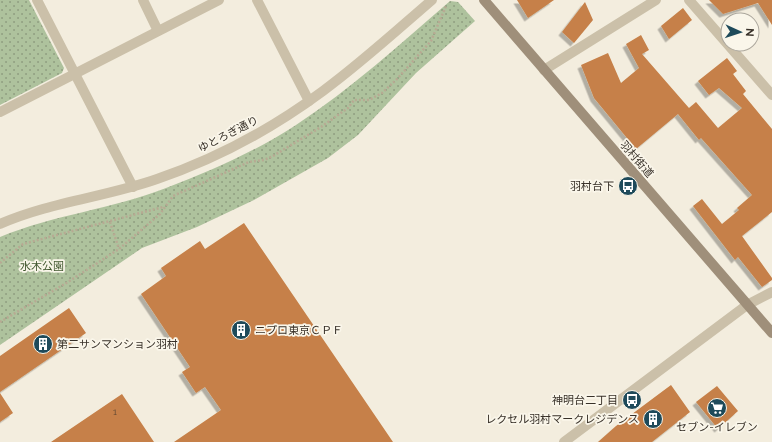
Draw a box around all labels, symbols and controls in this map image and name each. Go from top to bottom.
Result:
north arrow [720,12,760,52]
text: N [743,28,756,37]
street label: ゆとろぎ通り [196,114,261,155]
street label: 羽村街道 [617,138,656,180]
bus stop icon: 羽村台下 [617,175,639,197]
place label: 羽村台下 [570,180,614,193]
park label: 水木公園 [20,260,64,273]
building icon: ニプロ東京ＣＰＦ [230,319,252,341]
place label: ニプロ東京ＣＰＦ [255,324,343,337]
building icon: 第二サンマンション羽村 [32,333,54,355]
place label: 第二サンマンション羽村 [57,338,178,351]
bus stop icon: 神明台二丁目 [621,389,643,411]
place label: 神明台二丁目 [552,394,618,407]
supermarket icon: セブン-イレブン [706,397,728,419]
house number: 1 [113,407,117,417]
building icon: レクセル羽村マークレジデンス [642,408,664,430]
place label: レクセル羽村マークレジデンス [485,413,639,426]
place label: セブン-イレブン [676,421,758,434]

